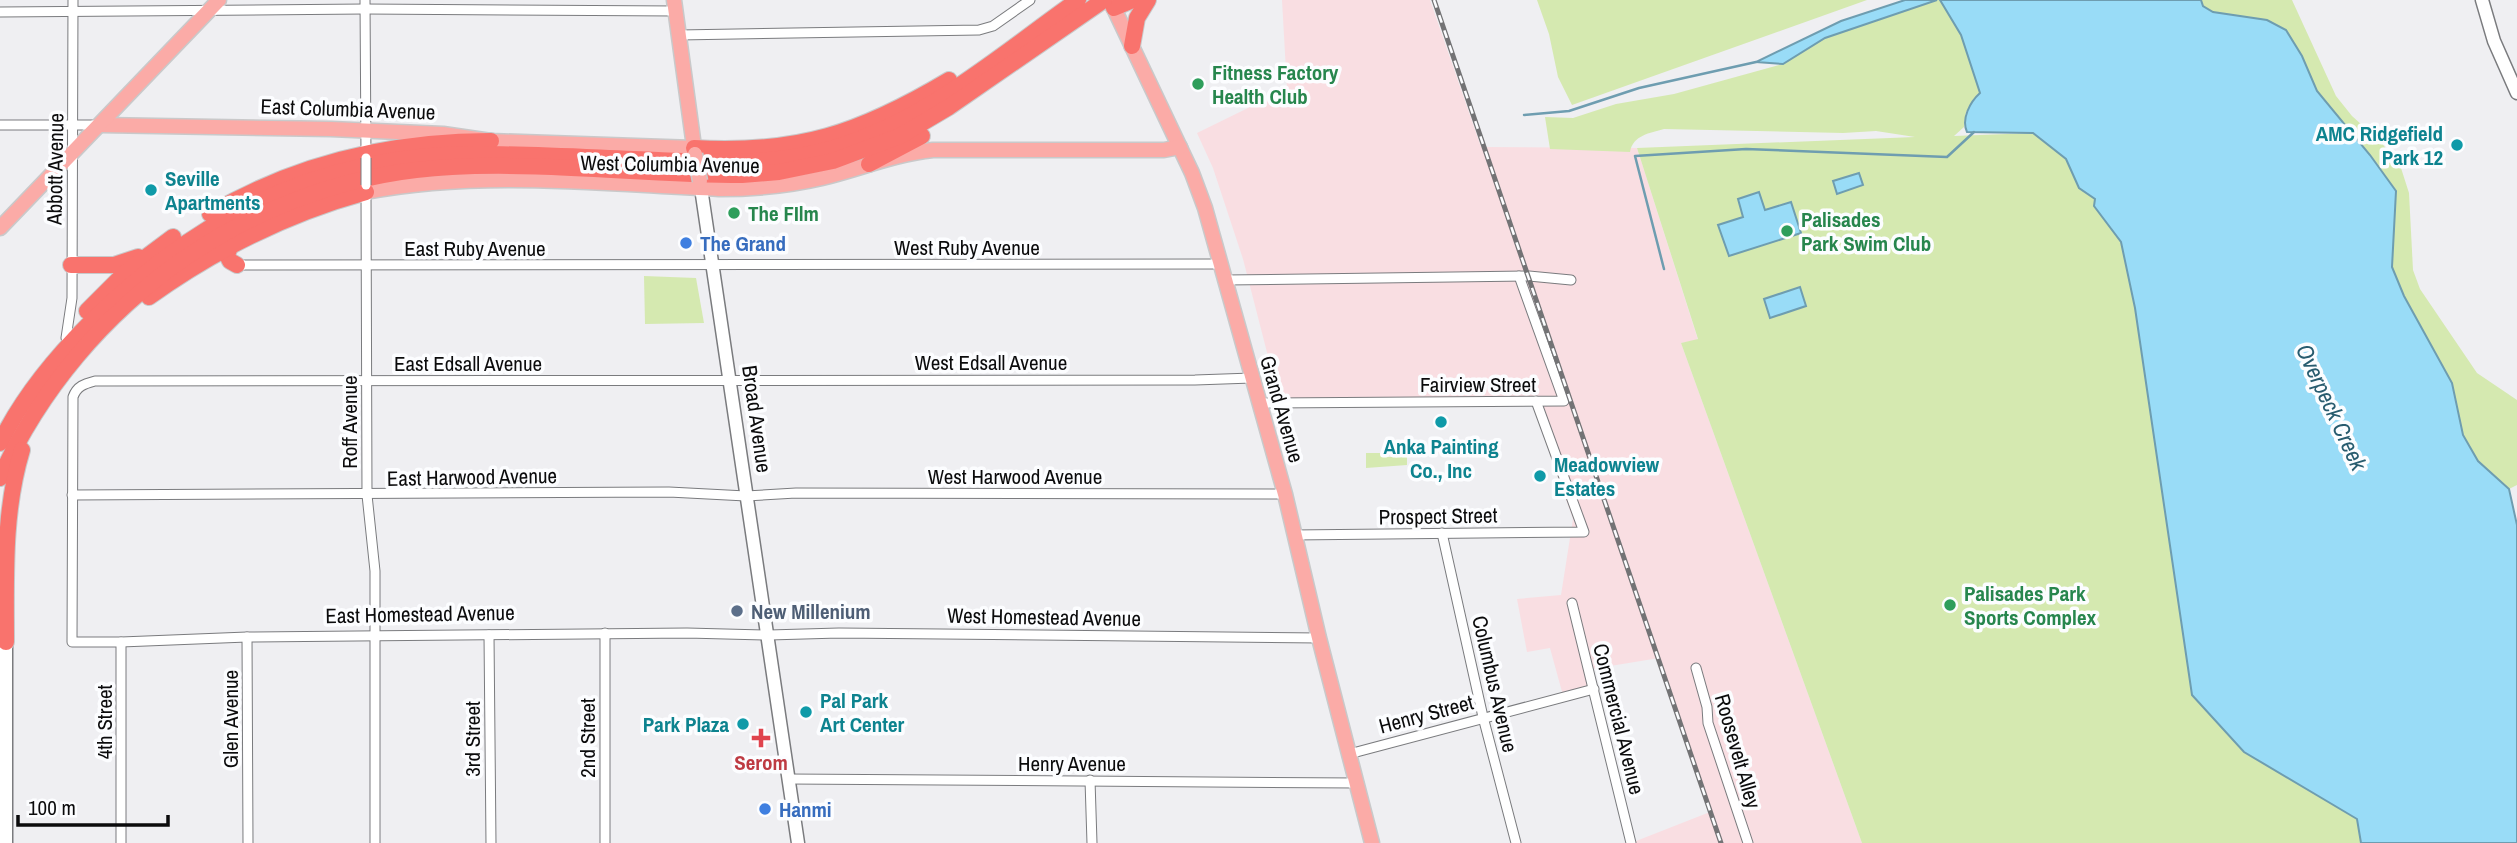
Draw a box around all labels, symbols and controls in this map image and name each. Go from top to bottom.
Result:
place label: Fitness Factory Health Club [1212,58,1339,111]
marker: Fitness Factory Health Club [1190,76,1206,92]
street label: East Columbia Avenue [260,91,436,127]
street label: Abbott Avenue [40,113,70,226]
place label: AMC Ridgefield Park 12 [2316,119,2443,172]
marker: AMC Ridgefield Park 12 [2449,137,2465,153]
street label: West Columbia Avenue [580,148,760,180]
place label: Seville Apartments [165,164,261,217]
marker: Seville Apartments [143,182,159,198]
place label: The FIlm [748,199,819,228]
marker: The FIlm [726,205,742,221]
place label: Palisades Park Swim Club [1801,205,1931,258]
marker: Palisades Park Swim Club [1779,223,1795,239]
place label: The Grand [700,229,786,258]
street label: West Ruby Avenue [894,233,1040,262]
street label: East Ruby Avenue [404,234,546,263]
marker: The Grand [678,235,694,251]
water label: Overpeck Creek [2289,339,2375,477]
street label: West Edsall Avenue [915,348,1067,377]
street label: East Edsall Avenue [394,349,542,378]
street label: Grand Avenue [1253,352,1311,466]
street label: Broad Avenue [735,364,779,474]
street label: Fairview Street [1420,370,1536,399]
street label: Roff Avenue [335,375,364,469]
marker: Anka Painting Co., Inc [1433,414,1449,430]
place label: Anka Painting Co., Inc [1384,432,1499,485]
place label: Meadowview Estates [1554,450,1660,503]
street label: East Harwood Avenue [387,461,557,493]
street label: West Harwood Avenue [928,462,1102,491]
marker: Meadowview Estates [1532,468,1548,484]
street label: Prospect Street [1378,500,1498,532]
place label: Palisades Park Sports Complex [1964,579,2096,632]
place label: New Millenium [751,597,871,626]
marker: Palisades Park Sports Complex [1942,597,1958,613]
street label: East Homestead Avenue [325,598,515,630]
street label: West Homestead Avenue [947,601,1141,633]
marker: New Millenium [729,603,745,619]
street label: Columbus Avenue [1465,613,1525,755]
street label: Commercial Avenue [1586,640,1652,798]
street label: Glen Avenue [216,670,245,768]
street label: 4th Street [90,684,119,759]
place label: Pal Park Art Center [820,686,904,739]
street label: Henry Street [1376,687,1477,741]
street label: Roosevelt Alley [1708,690,1768,812]
street label: 2nd Street [573,698,602,778]
street label: 3rd Street [458,701,487,777]
marker: Pal Park Art Center [798,704,814,720]
place label: Park Plaza [643,710,729,739]
marker: Park Plaza [735,716,751,732]
marker: Serom [753,730,769,746]
place label: Serom [734,748,788,777]
street label: Henry Avenue [1018,749,1126,778]
scale bar [18,784,168,828]
text: 100 m [28,793,76,822]
place label: Hanmi [779,795,832,824]
marker: Hanmi [757,801,773,817]

